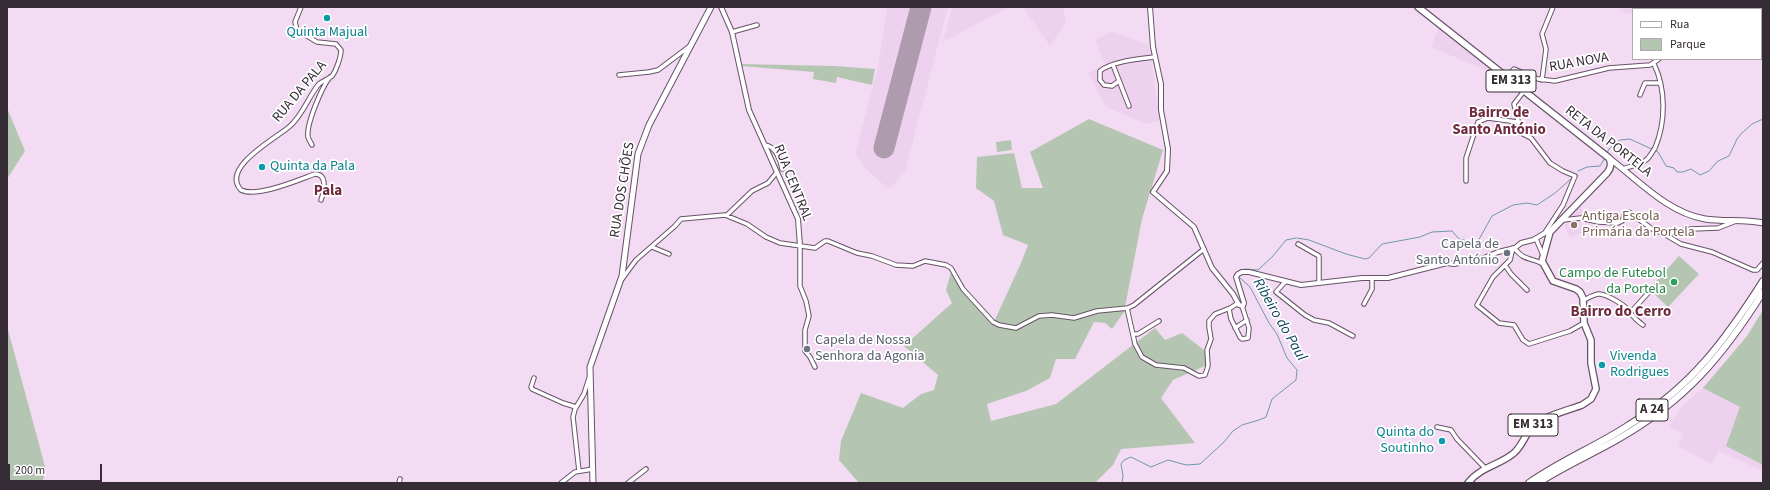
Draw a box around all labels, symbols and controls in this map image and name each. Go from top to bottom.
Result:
legend [1632,8,1762,60]
marker: Quinta Majual [322,13,332,23]
text: Rua [1670,16,1689,33]
place label: Quinta Majual [286,25,368,41]
text: Parque [1670,36,1706,53]
street label: RUA NOVA [1548,50,1610,76]
street label: RUA DA PALA [269,58,331,126]
road number: EM 313 [1486,70,1536,92]
street label: RETA DA PORTELA [1561,103,1655,181]
district label: Bairro de Santo António [1452,105,1546,140]
street label: RUA DOS CHÕES [607,141,639,239]
street label: RUA CENTRAL [769,142,815,224]
place label: Quinta da Pala [270,159,355,175]
marker: Quinta da Pala [257,162,267,172]
district label: Pala [314,183,342,201]
place label: Antiga Escola Primária da Portela [1582,209,1695,242]
marker: Antiga Escola Primária da Portela [1569,220,1579,230]
place label: Capela de Santo António [1416,237,1499,270]
marker: Capela de Santo António [1502,248,1512,258]
place label: Campo de Futebol da Portela [1559,266,1666,298]
water label: Ribeiro do Paul [1248,275,1310,365]
marker: Campo de Futebol da Portela [1669,277,1679,287]
district label: Bairro do Cerro [1571,304,1671,322]
place label: Capela de Nossa Senhora da Agonia [815,333,925,366]
marker: Capela de Nossa Senhora da Agonia [802,344,812,354]
place label: Vivenda Rodrigues [1610,349,1669,382]
marker: Vivenda Rodrigues [1597,360,1607,370]
road number: A 24 [1636,399,1668,421]
road number: EM 313 [1508,414,1558,436]
place label: Quinta do Soutinho [1376,425,1434,458]
marker: Quinta do Soutinho [1437,436,1447,446]
scale bar [10,456,104,482]
text: 200 m [15,462,45,479]

